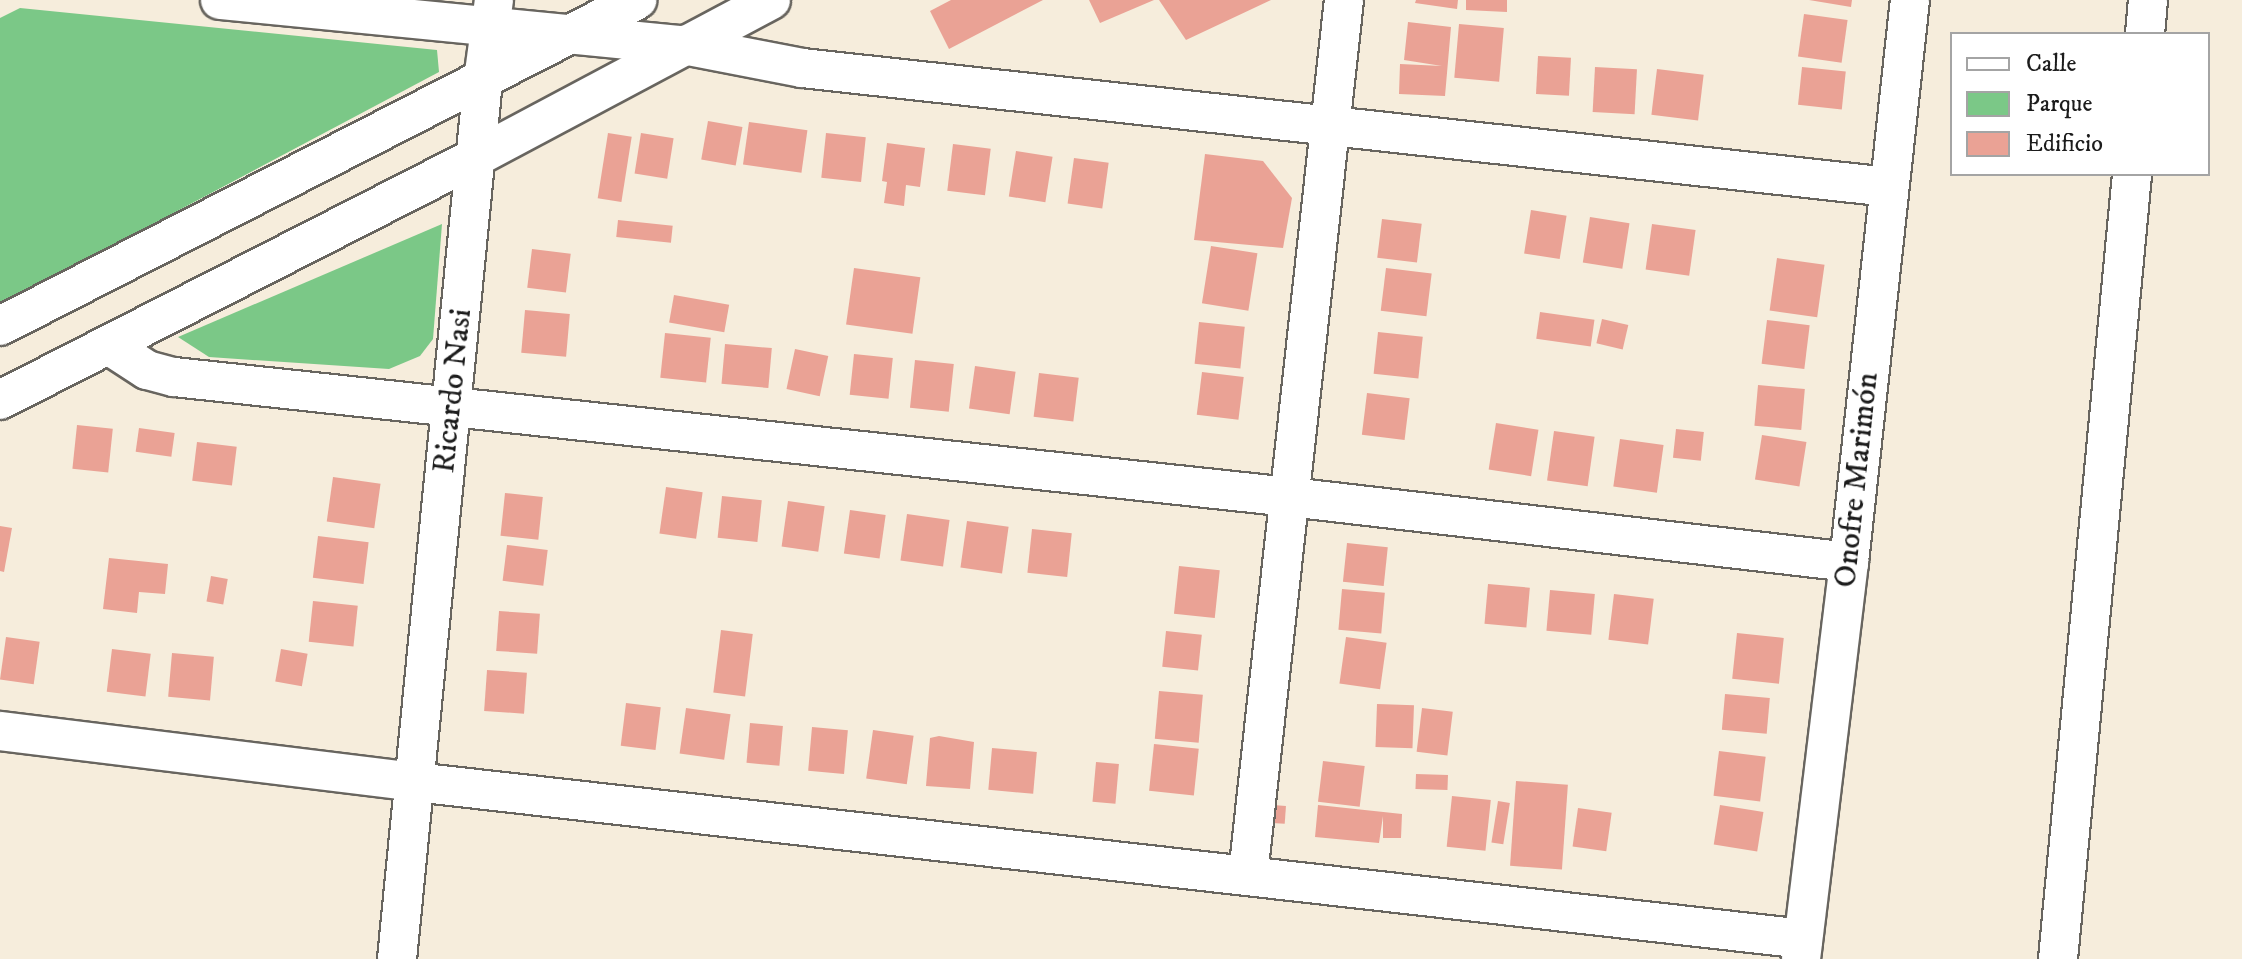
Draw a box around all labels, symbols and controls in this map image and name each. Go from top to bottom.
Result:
legend [1950,32,2210,176]
text: Calle [2026,49,2076,79]
text: Parque [2026,89,2092,119]
text: Edificio [2026,129,2103,159]
street label: Ricardo Nasi [425,307,481,475]
street label: Onofre Marimón [1827,370,1887,590]

